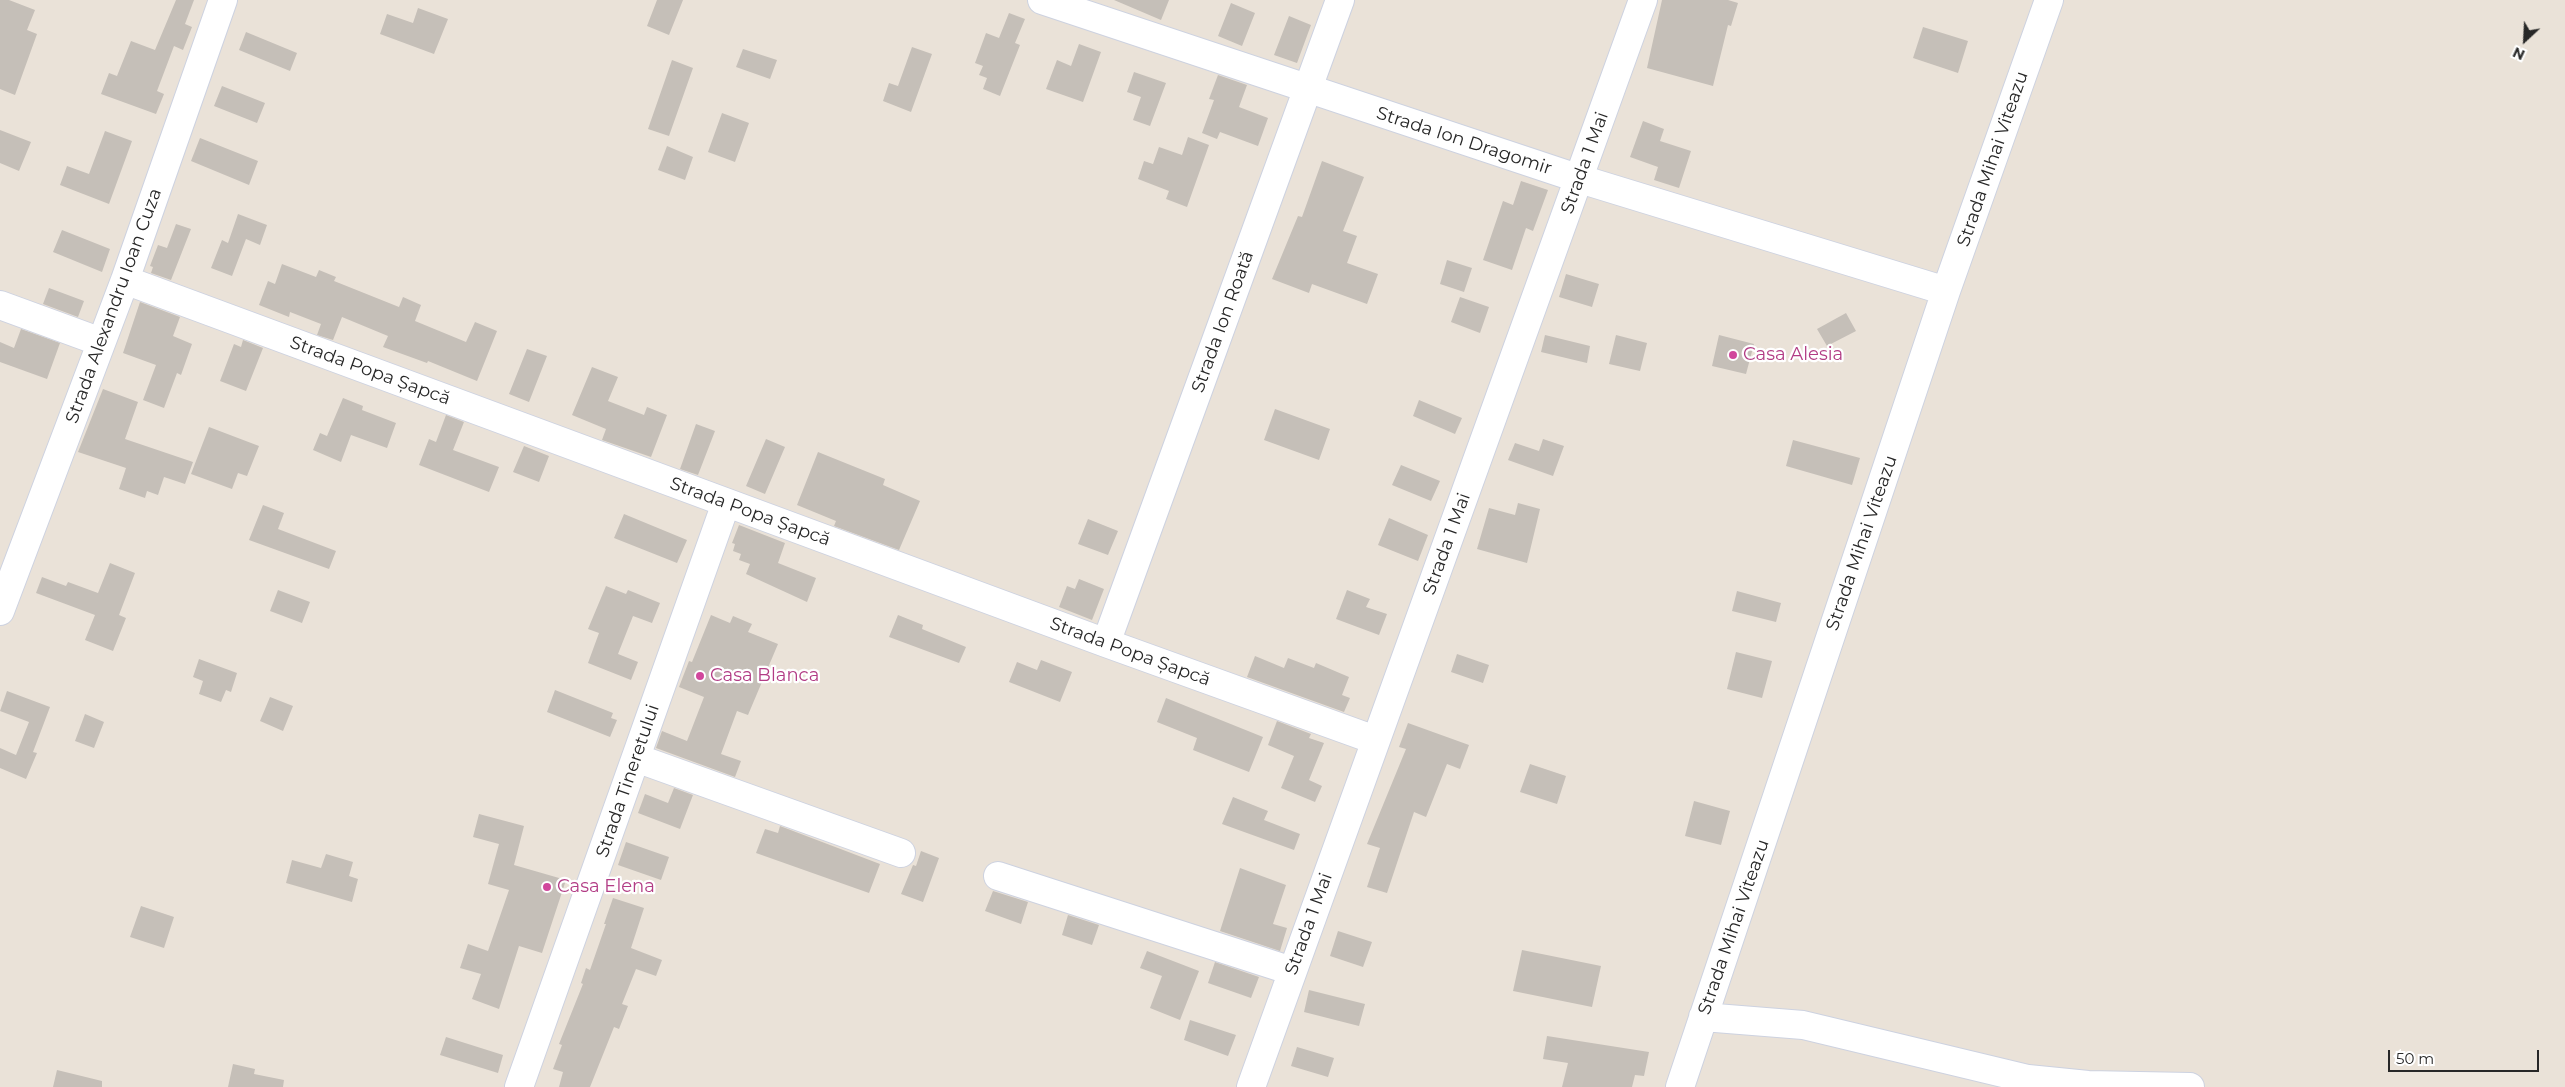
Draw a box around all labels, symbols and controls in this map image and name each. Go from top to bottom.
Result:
north arrow [2500,15,2550,65]
text: N [2510,43,2528,64]
street label: Strada Mihai Viteazu [1953,69,2033,249]
street label: Strada Ion Dragomir [1373,102,1555,180]
street label: Strada 1 Mai [1557,109,1613,217]
street label: Strada Alexandru Ioan Cuza [61,186,167,426]
street label: Strada Ion Roată [1187,248,1259,396]
street label: Strada Popa Șapcă [287,332,453,410]
place label: Casa Alesia [1743,344,1843,366]
marker: Casa Alesia [1727,349,1739,361]
street label: Strada Mihai Viteazu [1822,453,1902,633]
street label: Strada Popa Șapcă [667,473,833,551]
street label: Strada 1 Mai [1419,490,1475,598]
street label: Strada Popa Șapcă [1047,613,1213,691]
place label: Casa Blanca [710,665,819,687]
marker: Casa Blanca [694,670,706,682]
street label: Strada Tineretului [592,702,664,860]
street label: Strada Mihai Viteazu [1694,837,1774,1017]
street label: Strada 1 Mai [1281,870,1337,978]
place label: Casa Elena [557,876,655,898]
marker: Casa Elena [541,881,553,893]
scale bar [2390,1040,2541,1072]
text: 50 m [2396,1049,2434,1068]

